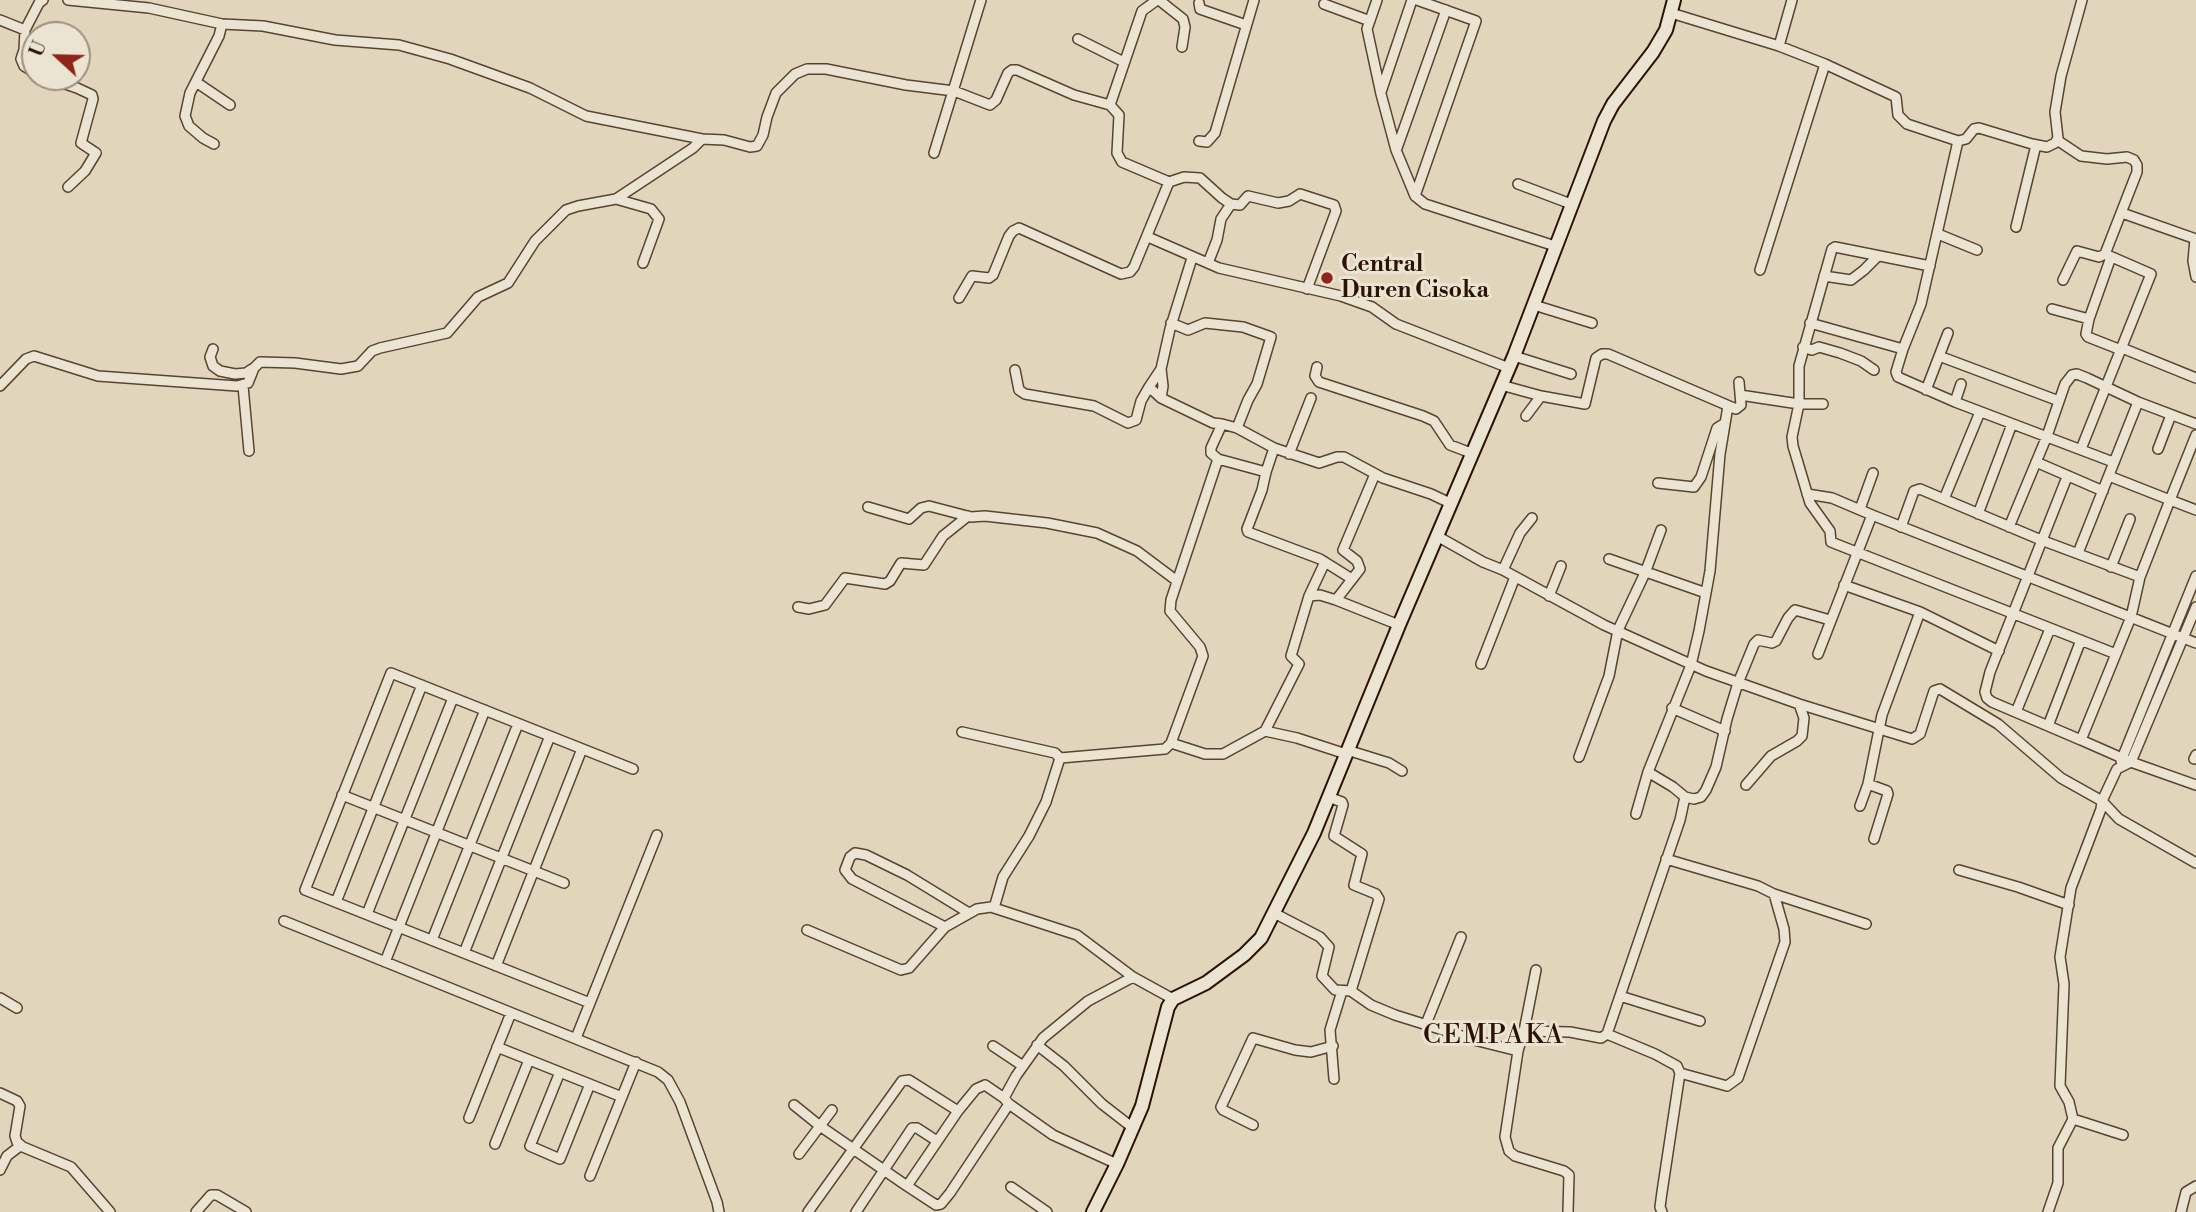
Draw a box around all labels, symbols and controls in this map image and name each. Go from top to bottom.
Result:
north arrow [21,21,91,91]
text: U [25,38,52,60]
place label: Central Duren Cisoka [1341,251,1489,305]
marker: Central Duren Cisoka [1319,270,1335,286]
district label: CEMPAKA [1424,1021,1564,1053]

